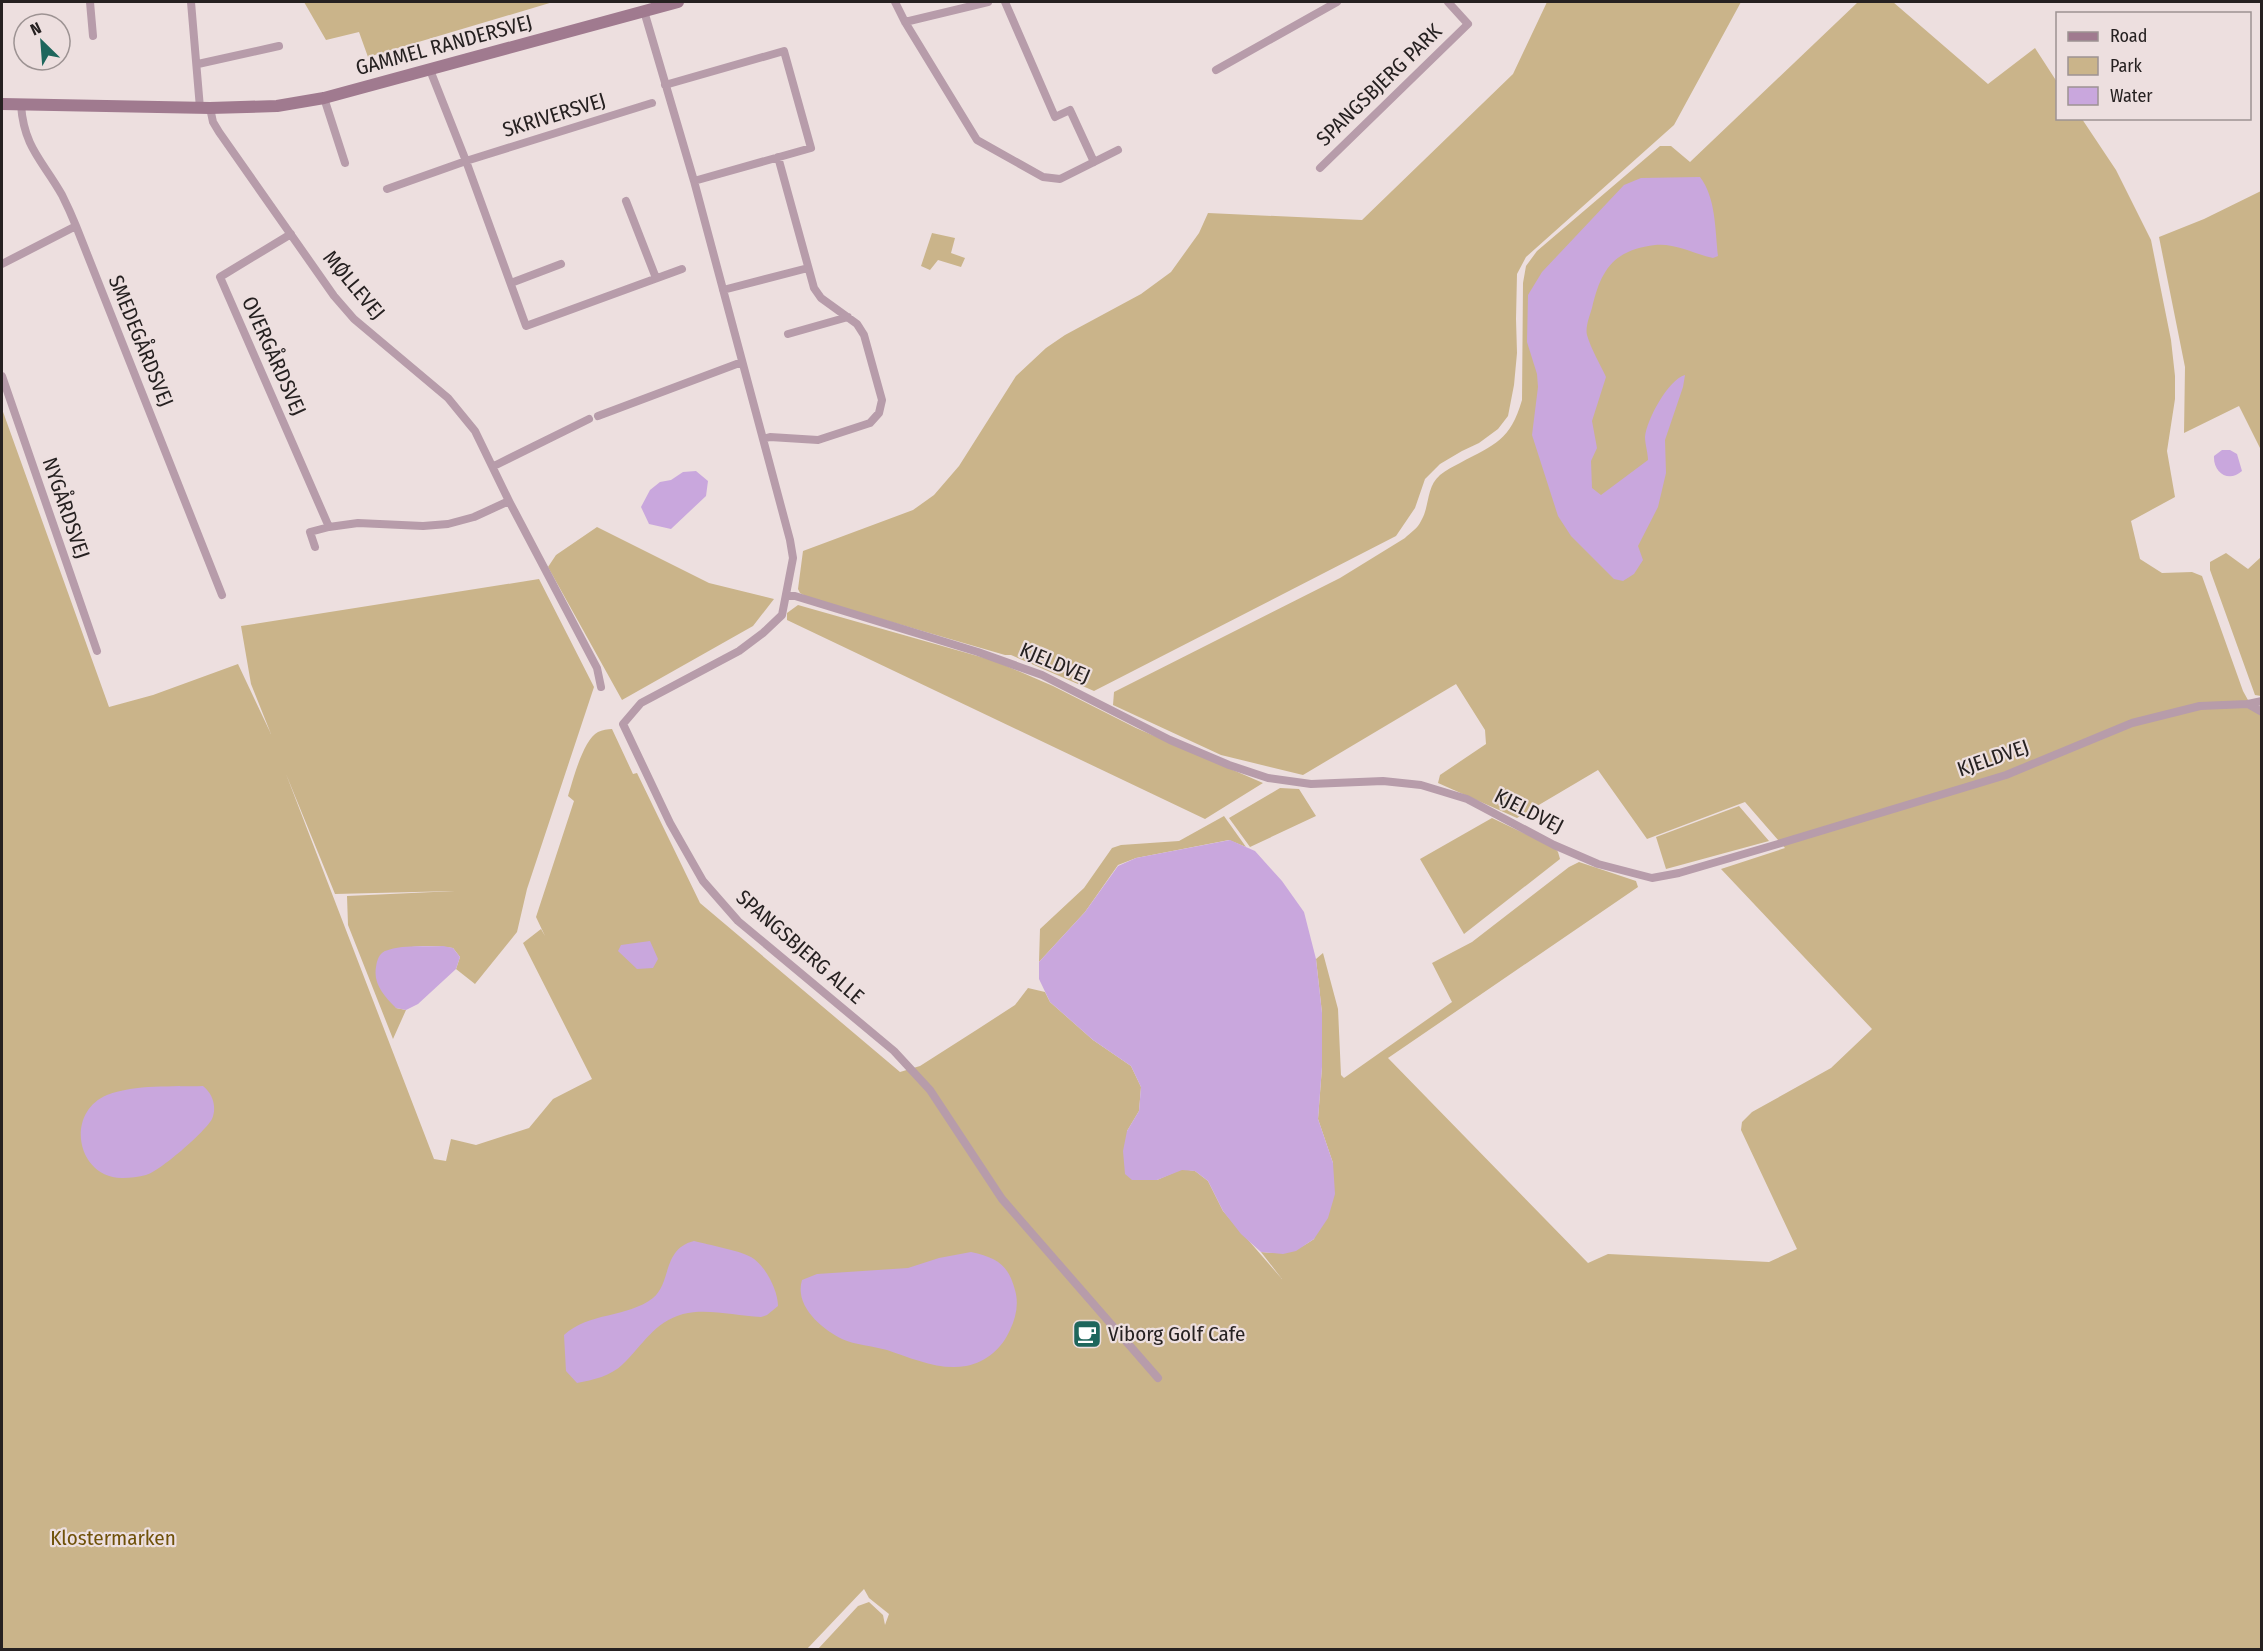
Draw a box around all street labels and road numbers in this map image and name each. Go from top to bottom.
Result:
street label: GAMMEL RANDERSVEJ [353,9,535,81]
street label: SPANGSBJERG PARK [1311,18,1448,152]
street label: SKRIVERSVEJ [499,87,609,143]
street label: MØLLEVEJ [318,245,390,325]
street label: SMEDEGÅRDSVEJ [103,271,179,411]
street label: OVERGÅRDSVEJ [236,292,312,420]
street label: NYGÅRDSVEJ [37,454,95,562]
street label: KJELDVEJ [1016,637,1094,689]
street label: KJELDVEJ [1954,734,2032,782]
street label: KJELDVEJ [1490,783,1568,839]
street label: SPANGSBJERG ALLE [731,884,869,1010]

